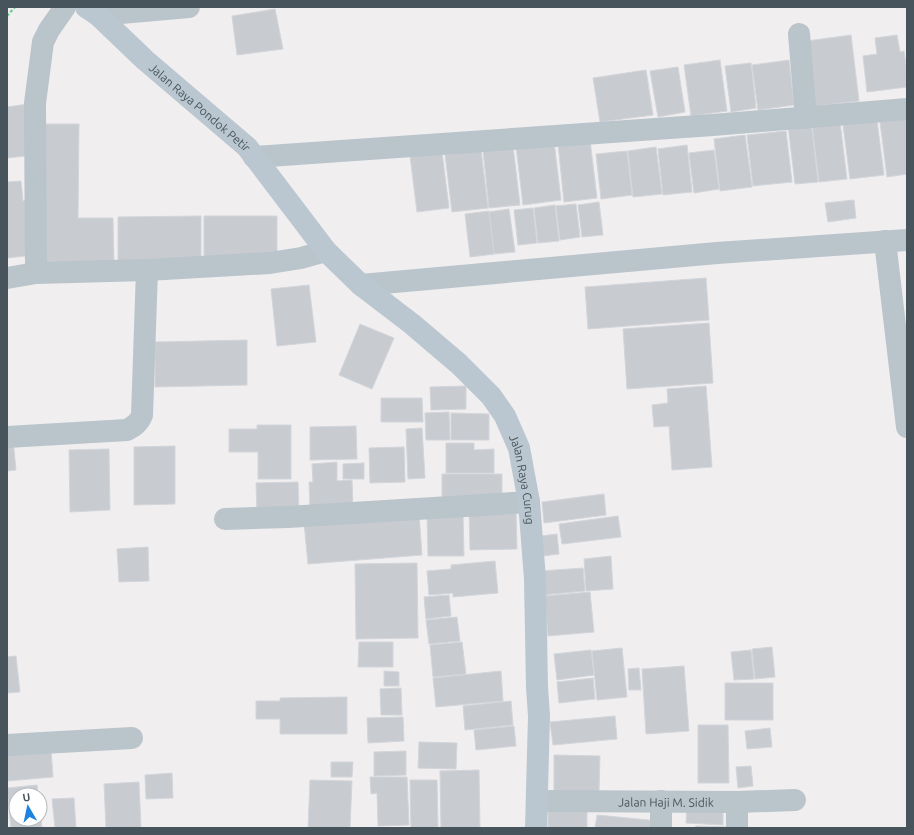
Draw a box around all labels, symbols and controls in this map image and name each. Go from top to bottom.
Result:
street label: Jalan Raya Pondok Petir [147,60,254,154]
street label: Jalan Raya Curug [507,432,537,525]
north arrow [8,787,48,827]
text: U [22,791,31,804]
street label: Jalan Haji M. Sidik [618,795,714,808]

